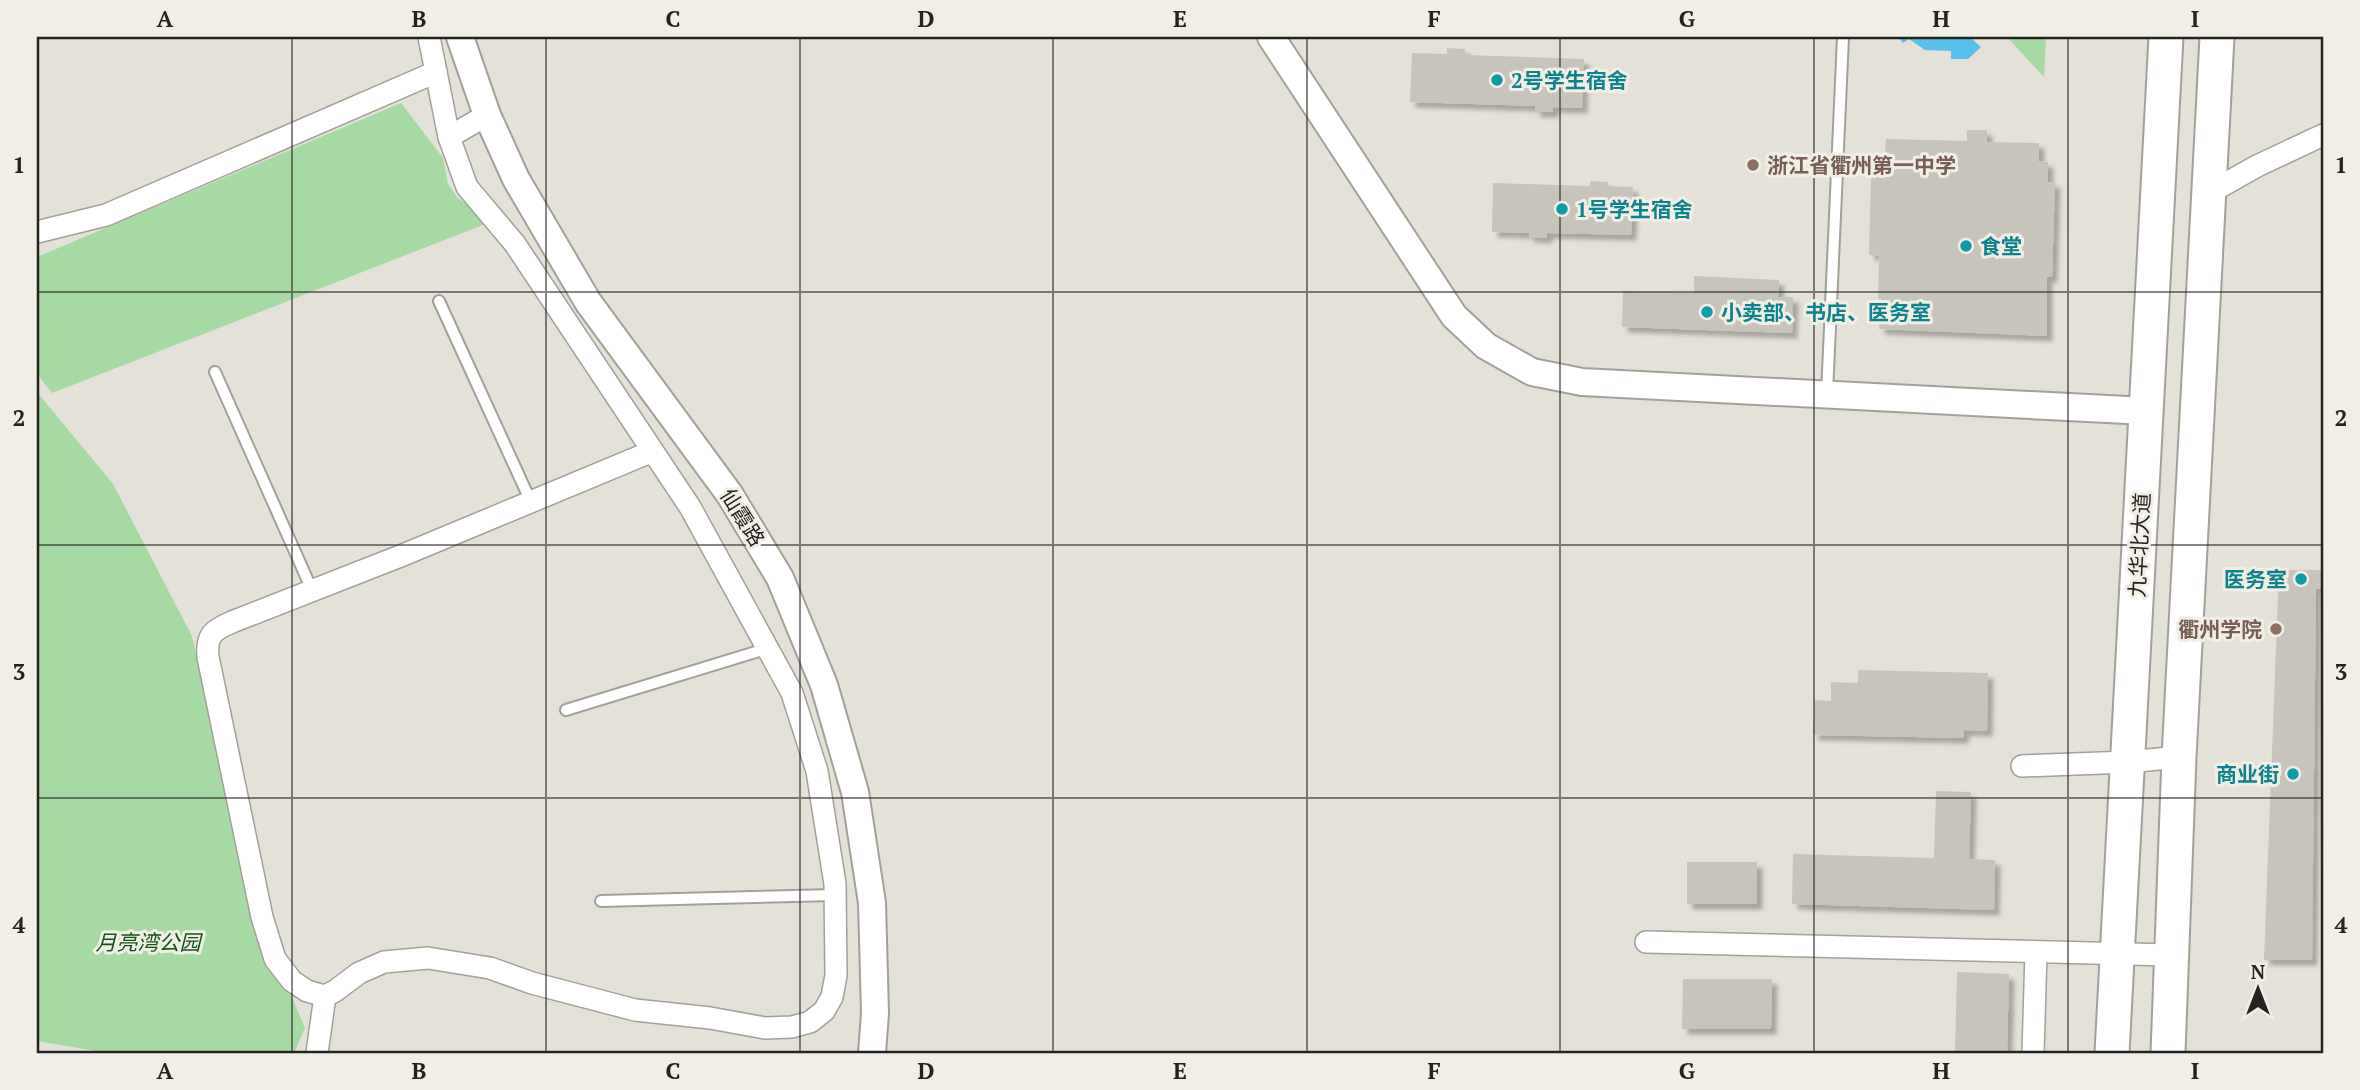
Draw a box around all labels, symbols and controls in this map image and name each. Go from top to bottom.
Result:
text: A [157,3,174,34]
text: B [412,3,427,34]
text: C [666,3,681,34]
text: D [918,3,935,34]
text: E [1173,3,1187,34]
text: F [1427,3,1441,34]
text: G [1679,3,1696,34]
text: H [1932,3,1950,34]
text: I [2191,3,2199,34]
place label: 2号学生宿舍 [1511,66,1628,94]
marker: 2号学生宿舍 [1489,72,1505,88]
text: 1 [13,149,26,180]
text: 1 [2335,149,2348,180]
place label: 浙江省衢州第一中学 [1767,151,1956,179]
marker: 浙江省衢州第一中学 [1745,157,1761,173]
place label: 1号学生宿舍 [1576,195,1693,223]
marker: 1号学生宿舍 [1554,201,1570,217]
place label: 食堂 [1980,232,2022,260]
marker: 食堂 [1958,238,1974,254]
place label: 小卖部、书店、医务室 [1721,298,1931,326]
marker: 小卖部、书店、医务室 [1699,304,1715,320]
text: 2 [13,402,26,433]
text: 2 [2335,402,2348,433]
street label: 仙霞路 [714,483,772,551]
street label: 九华北大道 [2122,492,2156,598]
place label: 医务室 [2224,565,2287,593]
marker: 医务室 [2293,571,2309,587]
place label: 衢州学院 [2178,615,2262,643]
marker: 衢州学院 [2268,621,2284,637]
text: 3 [13,656,26,687]
text: 3 [2335,656,2348,687]
place label: 商业街 [2216,760,2279,788]
marker: 商业街 [2285,766,2301,782]
text: 4 [13,909,26,940]
text: 4 [2335,909,2348,940]
park label: 月亮湾公园 [96,928,203,956]
north arrow [2224,954,2294,1024]
text: N [2251,959,2266,984]
text: A [157,1055,174,1086]
text: B [412,1055,427,1086]
text: C [666,1055,681,1086]
text: D [918,1055,935,1086]
text: E [1173,1055,1187,1086]
text: F [1427,1055,1441,1086]
text: G [1679,1055,1696,1086]
text: H [1932,1055,1950,1086]
text: I [2191,1055,2199,1086]

